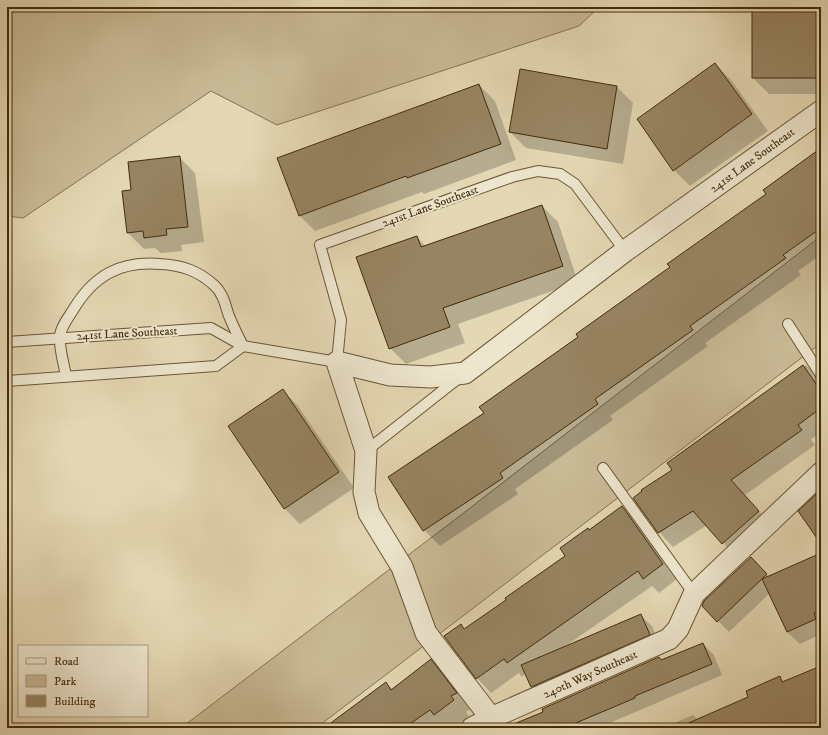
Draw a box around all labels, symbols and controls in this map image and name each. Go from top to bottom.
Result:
street label: 241st Lane Southeast [707,125,798,196]
street label: 241st Lane Southeast [380,182,480,231]
street label: 241st Lane Southeast [76,323,178,344]
legend [18,645,148,717]
street label: 240th Way Southeast [541,647,640,702]
text: Road [54,654,79,669]
text: Park [54,674,76,689]
text: Building [54,694,95,709]

